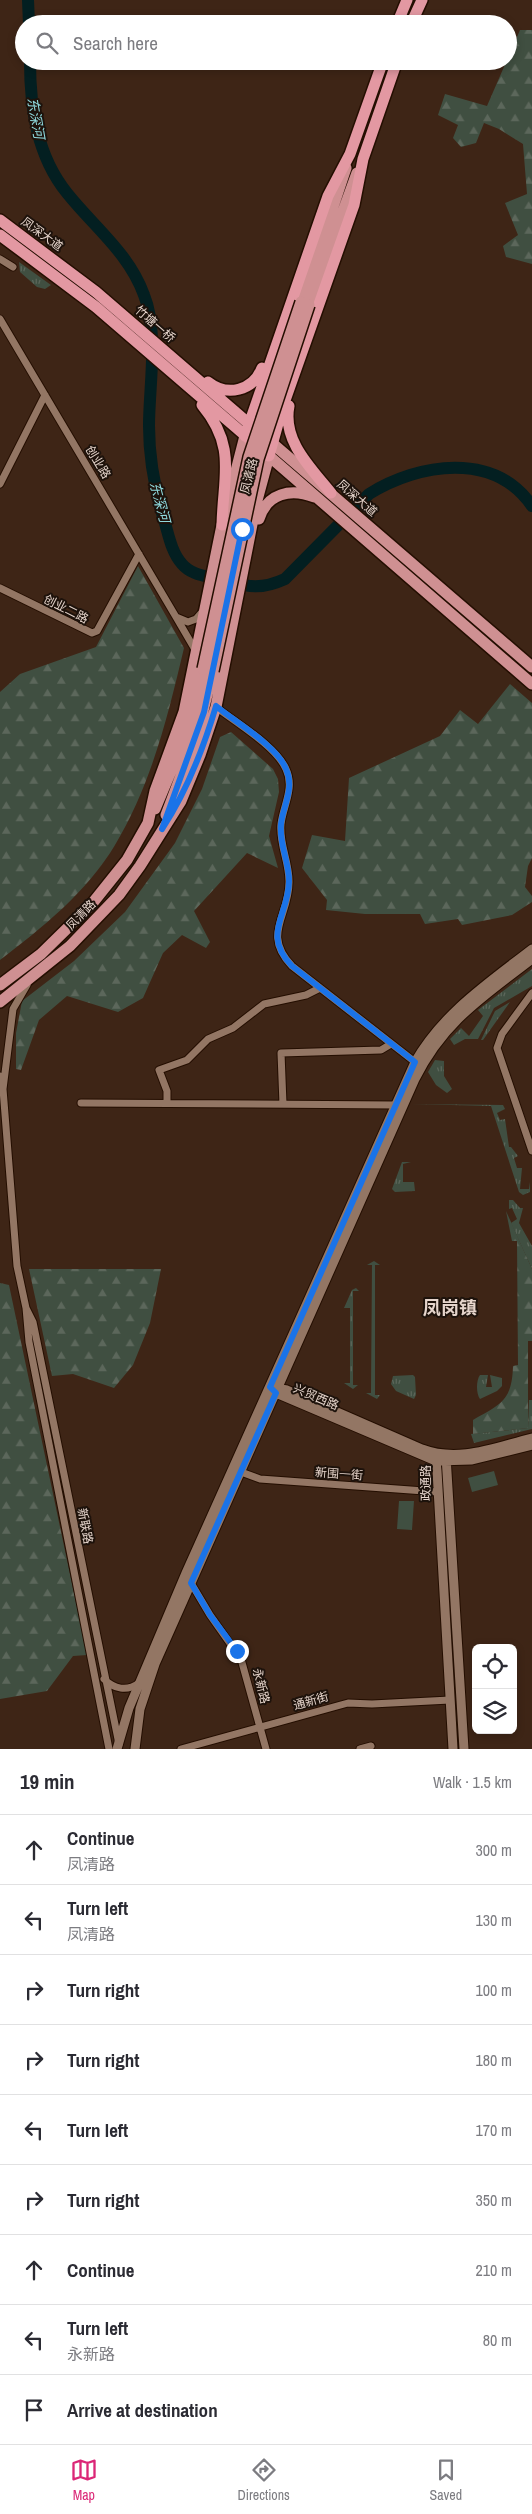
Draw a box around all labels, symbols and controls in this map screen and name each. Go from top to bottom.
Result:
search box [15,15,517,70]
icon: search [33,29,61,57]
text: Search here [73,30,158,56]
water label: 东深河 [23,96,49,143]
street label: 凤深大道 [18,213,66,255]
street label: 竹塘一桥 [132,302,178,346]
street label: 创业路 [82,442,114,482]
street label: 凤清路 [237,457,261,495]
street label: 凤深大道 [334,476,380,520]
water label: 东深河 [146,479,175,528]
route start [231,518,254,541]
street label: 创业二路 [41,591,91,627]
street label: 凤清路 [63,896,99,934]
district label: 凤岗镇 [423,1295,477,1320]
street label: 兴贸西路 [291,1380,341,1414]
street label: 新围一街 [314,1464,364,1484]
street label: 政通路 [418,1465,434,1501]
street label: 新联路 [74,1507,96,1545]
route end [226,1640,249,1663]
map controls [472,1644,517,1734]
button: locate [472,1644,517,1689]
street label: 永新路 [249,1667,273,1705]
street label: 通新街 [291,1688,331,1714]
button: layers [472,1689,517,1734]
text: 19 min [20,1767,75,1796]
text: Walk · 1.5 km [433,1771,512,1793]
text: Continue [67,1825,135,1851]
icon: ahead [20,1836,48,1864]
text: 300 m [476,1839,512,1861]
text: 凤清路 [67,1853,115,1875]
text: Turn left [67,1895,128,1921]
icon: left [20,1906,48,1934]
text: 130 m [476,1909,512,1931]
text: 凤清路 [67,1923,115,1945]
icon: right [20,1976,48,2004]
text: Turn right [67,1977,139,2003]
text: 100 m [476,1979,512,2001]
icon: right [20,2046,48,2074]
text: Turn right [67,2047,139,2073]
text: 180 m [476,2049,512,2071]
icon: left [20,2116,48,2144]
text: Turn left [67,2117,128,2143]
text: 170 m [476,2119,512,2141]
icon: right [20,2186,48,2214]
text: Turn right [67,2187,139,2213]
text: 350 m [476,2189,512,2211]
icon: ahead [20,2256,48,2284]
text: Continue [67,2257,135,2283]
text: 210 m [476,2259,512,2281]
text: Turn left [67,2315,128,2341]
icon: left [20,2326,48,2354]
text: 80 m [483,2329,512,2351]
text: 永新路 [67,2343,115,2365]
icon: arrive [20,2396,48,2424]
text: Arrive at destination [67,2397,218,2423]
tab: Map [70,2456,98,2504]
tab: Directions [238,2456,290,2504]
tab: Saved [430,2456,462,2504]

